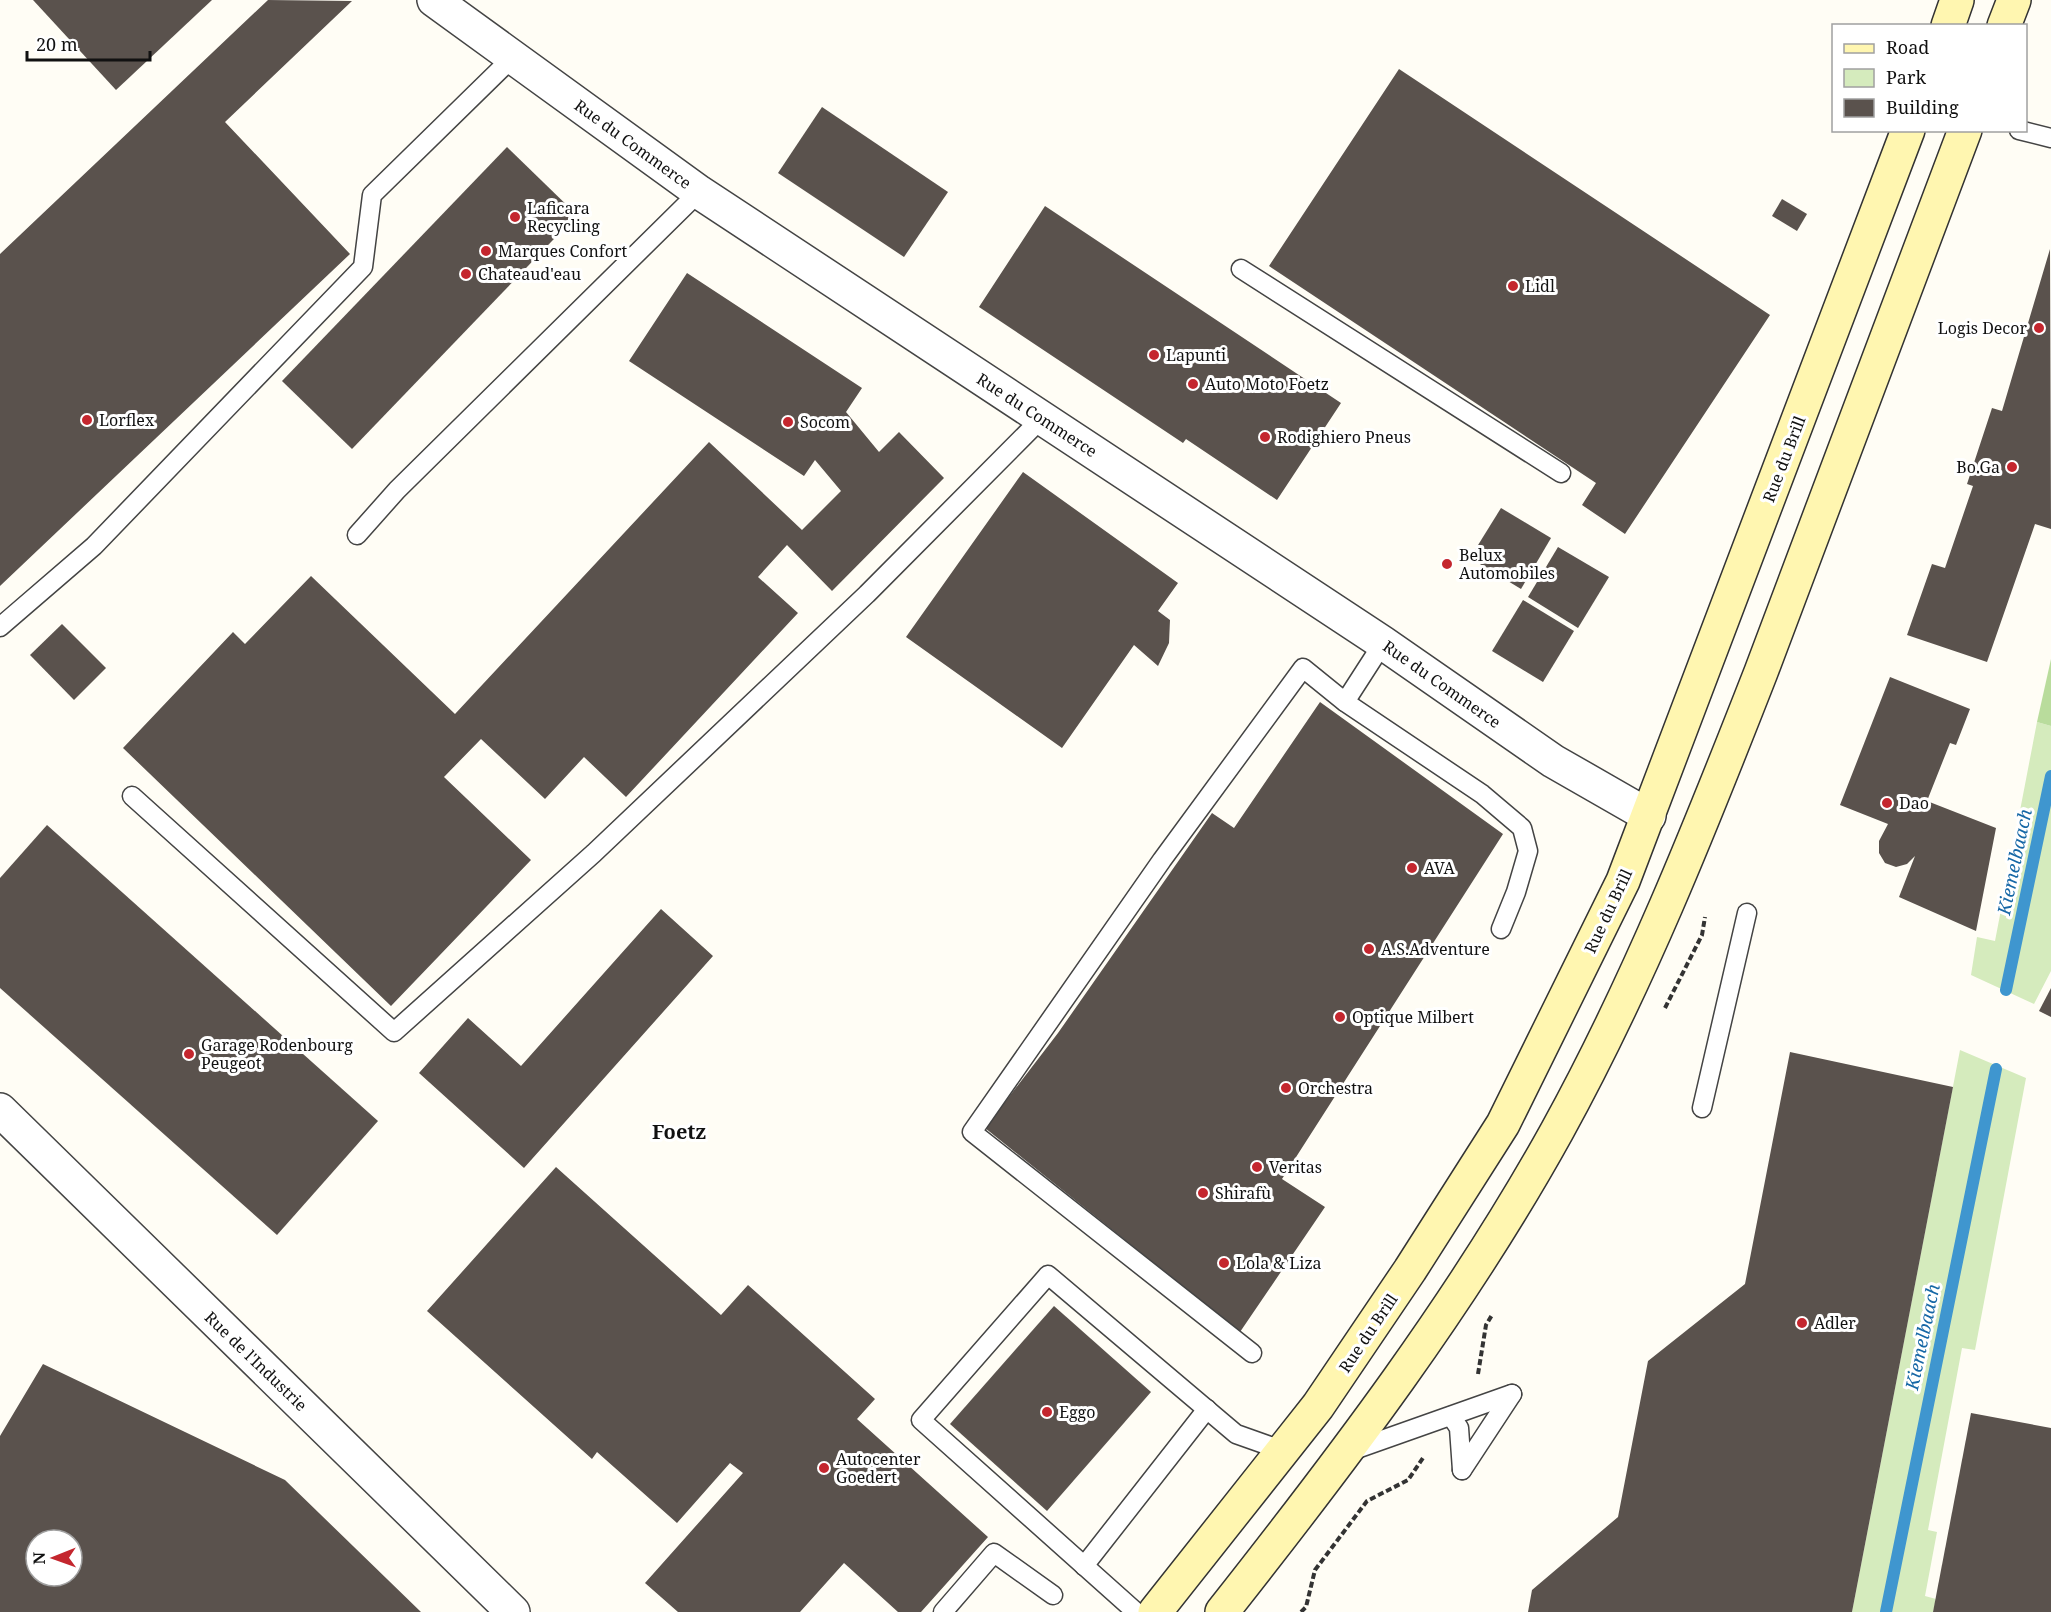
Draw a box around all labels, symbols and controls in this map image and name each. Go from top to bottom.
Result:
scale bar [27,24,150,62]
legend [1832,24,2027,132]
text: 20 m [36,32,78,56]
text: Road [1886,35,1929,59]
text: Park [1886,65,1926,89]
street label: Rue du Commerce [570,94,696,194]
text: Building [1886,95,1959,119]
place label: Laficara Recycling [527,197,600,237]
marker: Laficara Recycling [508,210,522,224]
place label: Marques Confort [498,240,628,262]
marker: Marques Confort [479,244,493,258]
place label: Chateaud'eau [478,263,581,285]
marker: Chateaud'eau [459,267,473,281]
place label: Lidl [1525,275,1555,297]
marker: Lidl [1506,279,1520,293]
place label: Logis Decor [1938,317,2027,339]
marker: Logis Decor [2032,321,2046,335]
place label: Lapunti [1166,344,1226,366]
marker: Lapunti [1147,348,1161,362]
street label: Rue du Commerce [973,368,1101,462]
place label: Auto Moto Foetz [1205,373,1329,395]
marker: Auto Moto Foetz [1186,377,1200,391]
place label: Lorflex [99,409,155,431]
place label: Socom [800,411,850,433]
marker: Lorflex [80,413,94,427]
street label: Rue du Brill [1758,413,1811,505]
marker: Socom [781,415,795,429]
place label: Rodighiero Pneus [1277,426,1411,448]
marker: Rodighiero Pneus [1258,430,1272,444]
place label: Bo.Ga [1956,456,2000,478]
marker: Bo.Ga [2005,460,2019,474]
place label: Belux Automobiles [1459,544,1555,584]
marker: Belux Automobiles [1440,557,1454,571]
street label: Rue du Commerce [1379,635,1505,733]
place label: Dao [1899,792,1929,814]
marker: Dao [1880,796,1894,810]
water label: Kiemelbaach [1991,806,2037,918]
place label: AVA [1424,857,1456,879]
marker: AVA [1405,861,1419,875]
street label: Rue du Brill [1579,865,1637,957]
place label: A.S.Adventure [1381,938,1490,960]
marker: A.S.Adventure [1362,942,1376,956]
place label: Optique Milbert [1352,1006,1474,1028]
marker: Optique Milbert [1333,1010,1347,1024]
place label: Garage Rodenbourg Peugeot [201,1034,353,1074]
marker: Garage Rodenbourg Peugeot [182,1047,196,1061]
place label: Orchestra [1298,1077,1373,1099]
marker: Orchestra [1279,1081,1293,1095]
district label: Foetz [652,1118,706,1145]
place label: Veritas [1269,1156,1322,1178]
marker: Veritas [1250,1160,1264,1174]
place label: Shirafù [1215,1182,1271,1204]
marker: Shirafù [1196,1186,1210,1200]
place label: Lola & Liza [1236,1252,1322,1274]
marker: Lola & Liza [1217,1256,1231,1270]
water label: Kiemelbaach [1899,1281,1945,1393]
street label: Rue du Brill [1334,1289,1402,1377]
street label: Rue de l'Industrie [200,1306,312,1416]
place label: Adler [1814,1312,1856,1334]
marker: Adler [1795,1316,1809,1330]
place label: Eggo [1059,1401,1095,1423]
marker: Eggo [1040,1405,1054,1419]
place label: Autocenter Goedert [836,1448,921,1488]
marker: Autocenter Goedert [817,1461,831,1475]
north arrow [24,1528,84,1588]
text: N [28,1551,50,1565]

